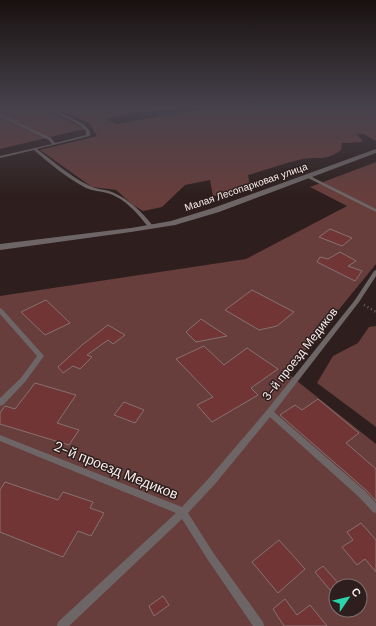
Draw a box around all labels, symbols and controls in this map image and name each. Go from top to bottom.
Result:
street label: Малая Лесопарковая улица [183,160,310,214]
street label: 3-й проезд Медиков [259,304,341,404]
street label: 2-й проезд Медиков [51,437,181,503]
north arrow [328,578,368,618]
text: С [348,585,364,600]

